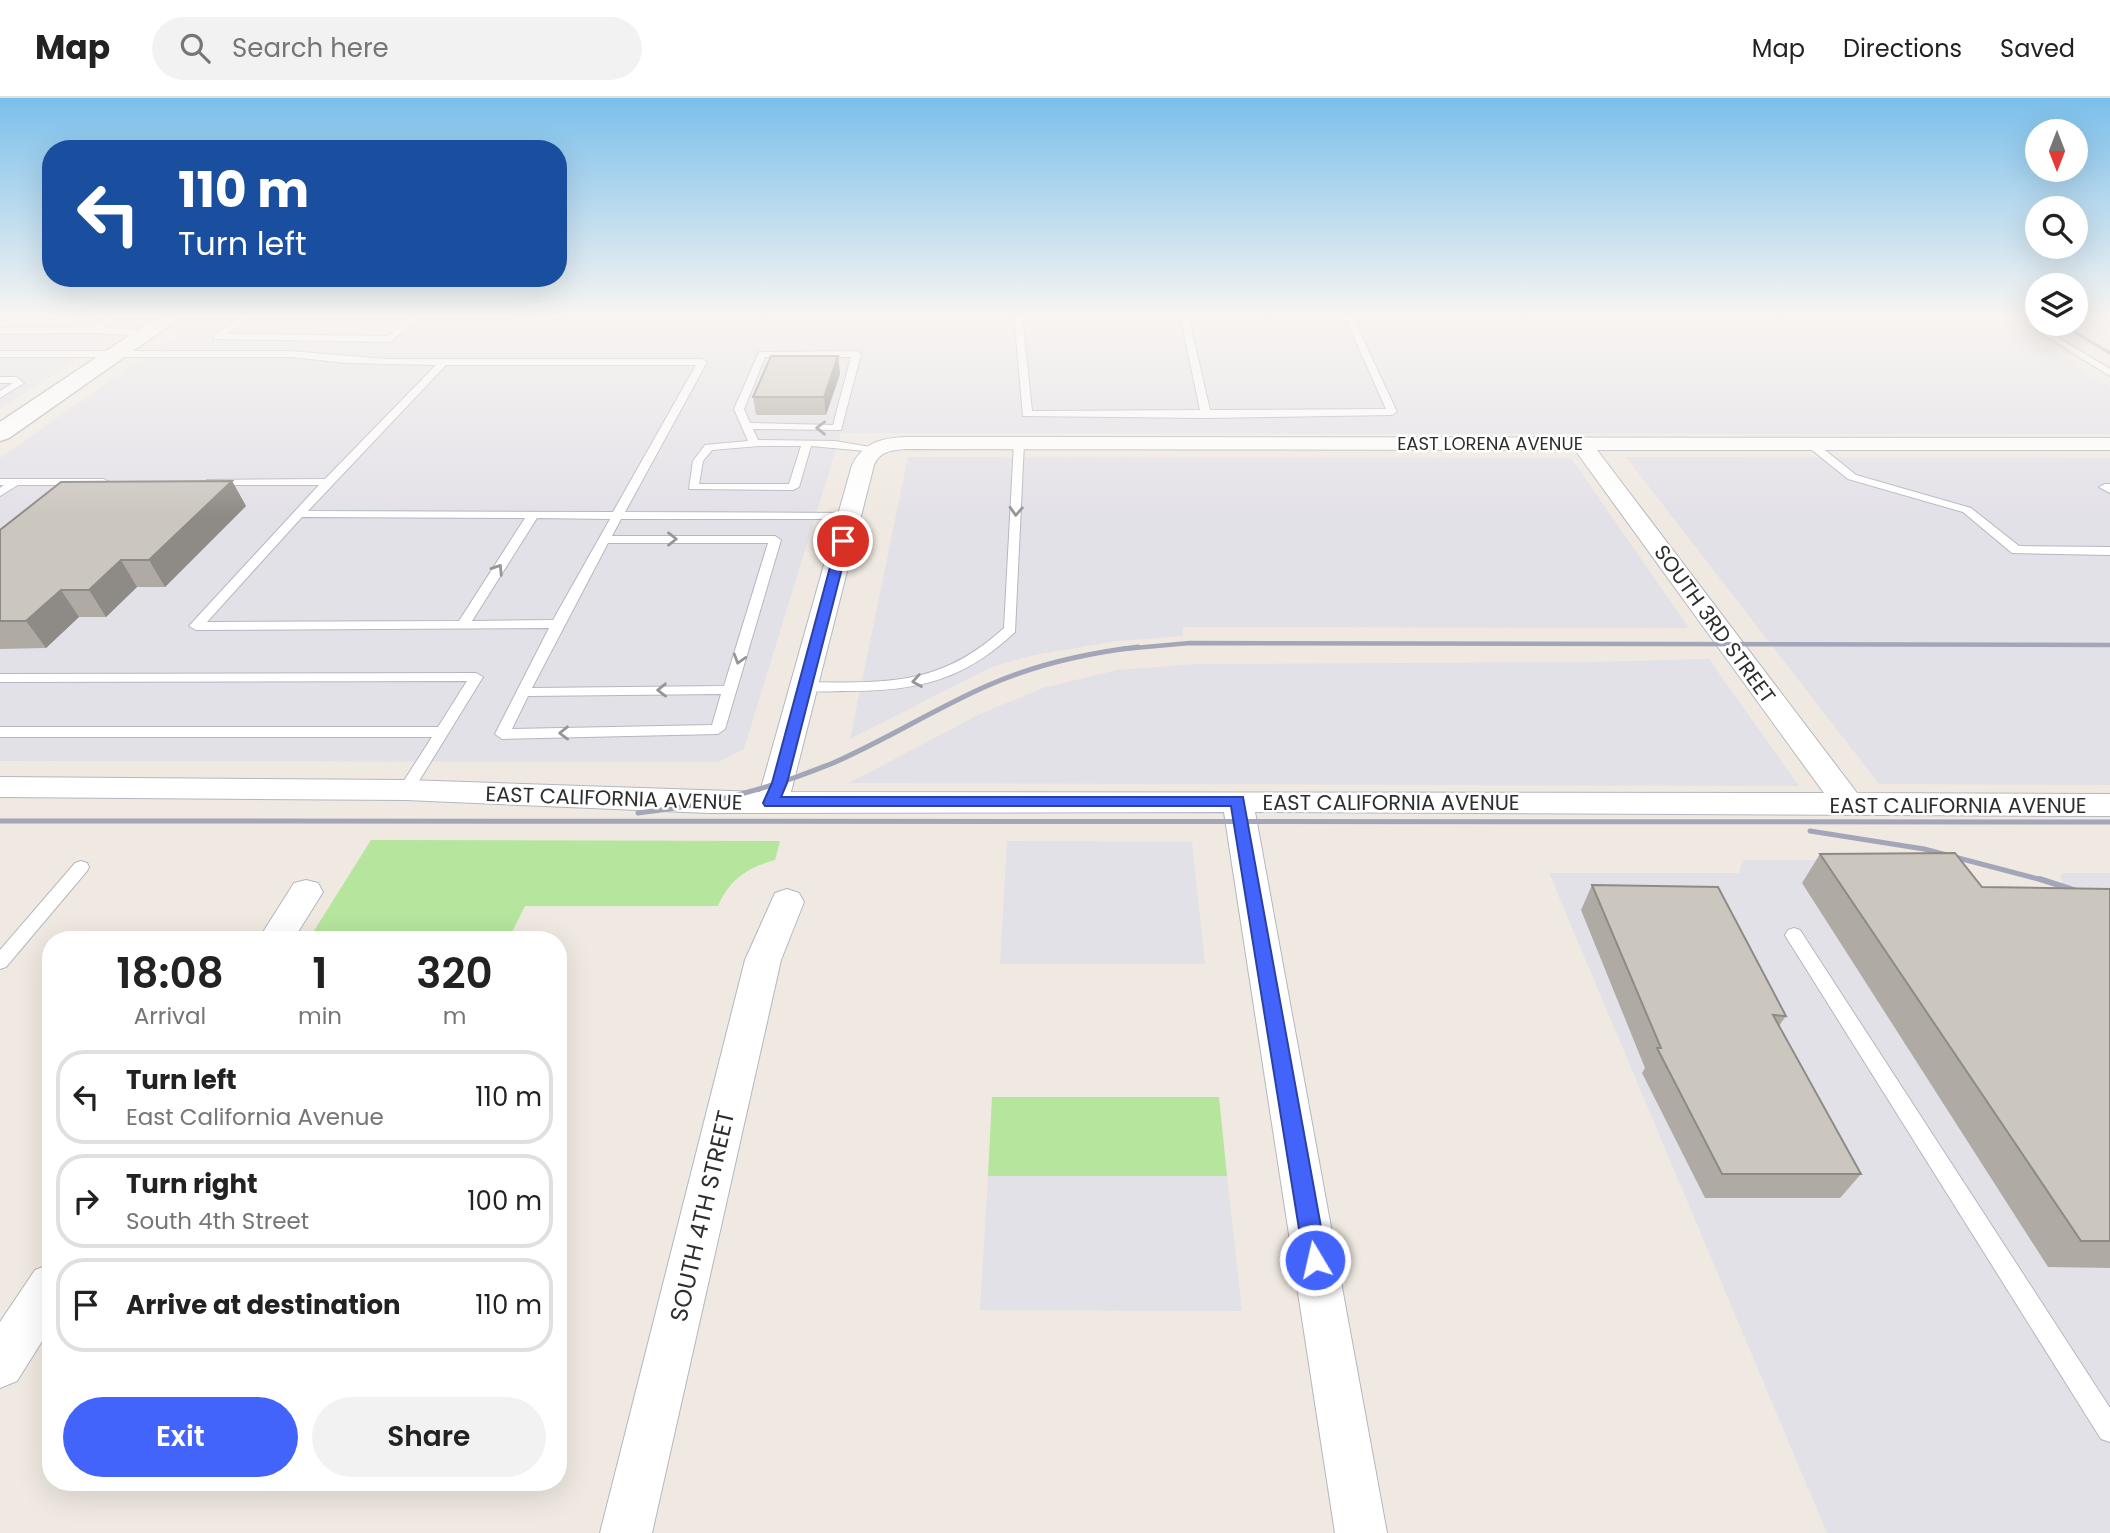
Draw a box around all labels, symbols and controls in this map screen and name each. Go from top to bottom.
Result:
search box [152,17,642,80]
text: Map [35,24,110,71]
icon: search [176,29,214,67]
text: Search here [232,30,389,66]
text: Map [1752,32,1805,65]
text: Directions [1843,32,1962,65]
text: Saved [2000,32,2075,65]
north arrow [2025,119,2088,182]
map controls [2025,119,2088,336]
text: 110 m [178,156,309,224]
icon: left [63,168,154,259]
button: search [2025,196,2088,259]
text: Turn left [178,221,307,266]
button: layers [2025,273,2088,336]
one-way arrow [815,420,825,436]
street label: EAST LORENA AVENUE [1397,431,1583,456]
one-way arrow [1009,506,1024,517]
pin [813,511,873,571]
icon: arrive [824,522,862,560]
one-way arrow [667,532,678,547]
street label: SOUTH 3RD STREET [1648,539,1782,709]
one-way arrow [490,564,503,577]
one-way arrow [733,653,748,665]
one-way arrow [911,674,923,689]
one-way arrow [656,682,667,698]
one-way arrow [558,725,569,740]
street label: EAST CALIFORNIA AVENUE [485,779,743,817]
street label: EAST CALIFORNIA AVENUE [1262,788,1520,817]
street label: EAST CALIFORNIA AVENUE [1829,791,2087,820]
text: 18:08 [116,944,224,1003]
text: 1 [312,944,328,1003]
text: 320 [416,944,493,1003]
text: Arrival [134,1000,206,1032]
text: min [298,1000,342,1032]
text: m [443,1000,466,1032]
text: Turn left [126,1062,237,1098]
icon: left [67,1078,105,1116]
text: 110 m [475,1079,542,1115]
text: East California Avenue [126,1101,384,1133]
street label: SOUTH 4TH STREET [662,1107,742,1325]
text: Turn right [126,1166,258,1202]
icon: right [67,1182,105,1220]
text: 100 m [467,1183,542,1219]
text: South 4th Street [126,1205,309,1237]
position arrow [1278,1223,1352,1297]
icon: arrive [67,1286,105,1324]
text: Arrive at destination [126,1287,401,1323]
text: 110 m [475,1287,542,1323]
button: Exit [63,1397,298,1477]
button: Share [312,1397,546,1477]

